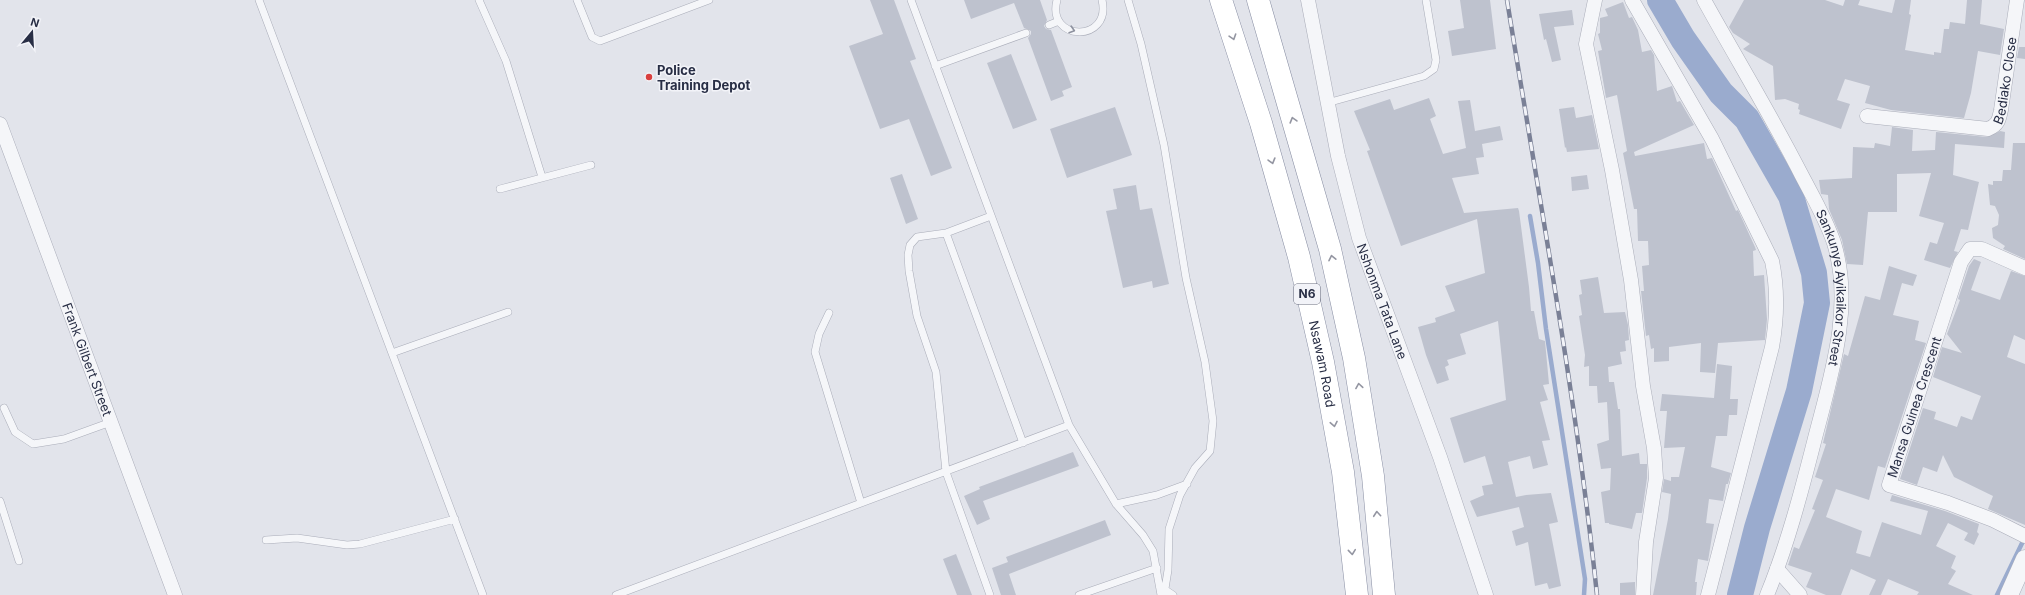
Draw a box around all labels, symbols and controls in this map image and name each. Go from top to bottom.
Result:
north arrow [12,12,52,52]
text: N [29,15,41,30]
one-way arrow [1069,25,1076,34]
one-way arrow [1228,33,1237,40]
street label: Bediako Close [1990,36,2020,126]
place label: Police Training Depot [657,62,750,93]
marker: Police Training Depot [644,72,654,82]
one-way arrow [1289,117,1297,123]
one-way arrow [1267,157,1276,164]
street label: Sankunye Ayikaikor Street [1813,207,1850,368]
street label: Nshonma Tata Lane [1354,241,1411,361]
one-way arrow [1329,255,1337,262]
road number: N6 [1294,284,1320,304]
street label: Frank Gilbert Street [59,301,116,418]
street label: Nsawam Road [1306,319,1339,409]
street label: Mansa Guinea Crescent [1884,335,1944,479]
one-way arrow [1355,383,1363,389]
one-way arrow [1329,421,1338,427]
one-way arrow [1372,511,1381,517]
one-way arrow [1347,549,1356,555]

